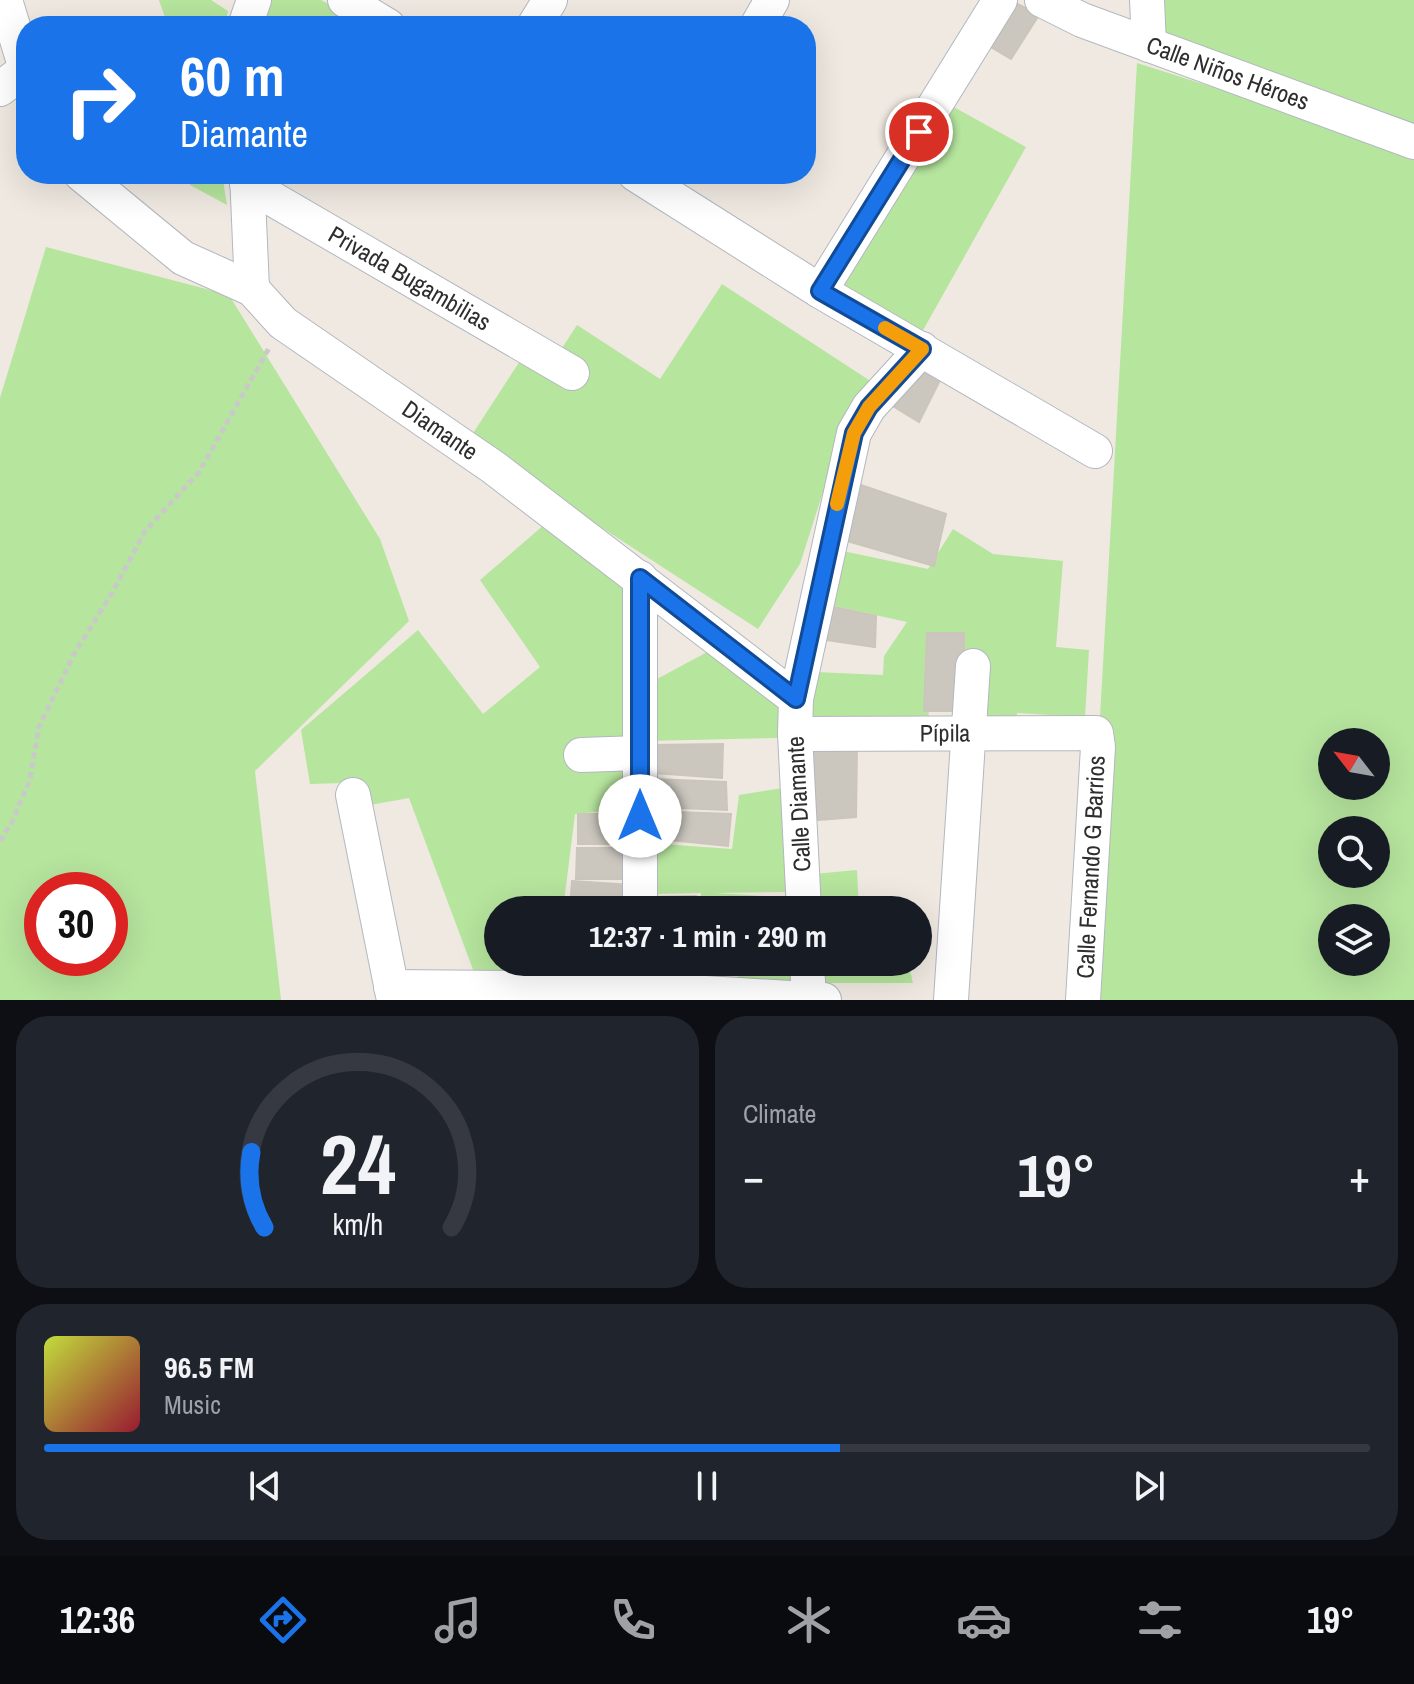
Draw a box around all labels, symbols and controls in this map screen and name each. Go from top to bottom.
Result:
street label: Calle Niños Héroes [1142,28,1314,117]
text: 60 m [180,38,285,113]
icon: right [48,48,152,152]
pin [885,98,953,166]
text: Diamante [180,110,308,158]
icon: arrive [897,110,941,154]
street label: Privada Bugambilias [323,218,497,337]
street label: Diamante [396,392,485,467]
street label: Pípila [920,716,970,749]
north arrow [1318,728,1390,800]
map controls [1318,728,1390,976]
street label: Calle Diamante [778,735,818,873]
street label: Calle Fernando G Barrios [1068,755,1112,979]
position arrow [598,774,682,858]
button: search [1318,816,1390,888]
speed limit sign: 30 [24,872,128,976]
button: layers [1318,904,1390,976]
text: 12:37 · 1 min · 290 m [589,916,827,956]
text: Climate [743,1096,816,1131]
text: 24 [320,1108,395,1220]
text: 19° [1017,1135,1096,1216]
text: − [743,1146,764,1206]
text: + [1349,1146,1370,1206]
text: km/h [332,1205,383,1244]
text: 96.5 FM [164,1347,254,1387]
text: Music [164,1387,221,1422]
icon: previous [243,1464,287,1508]
icon: pause [685,1464,729,1508]
icon: next [1127,1464,1171,1508]
icon: directions [255,1592,311,1648]
icon: music [430,1592,486,1648]
icon: phone [605,1592,661,1648]
icon: climate [781,1592,837,1648]
icon: car [956,1592,1012,1648]
icon: filters [1132,1592,1188,1648]
text: 12:36 [60,1596,135,1644]
text: 19° [1307,1596,1354,1644]

